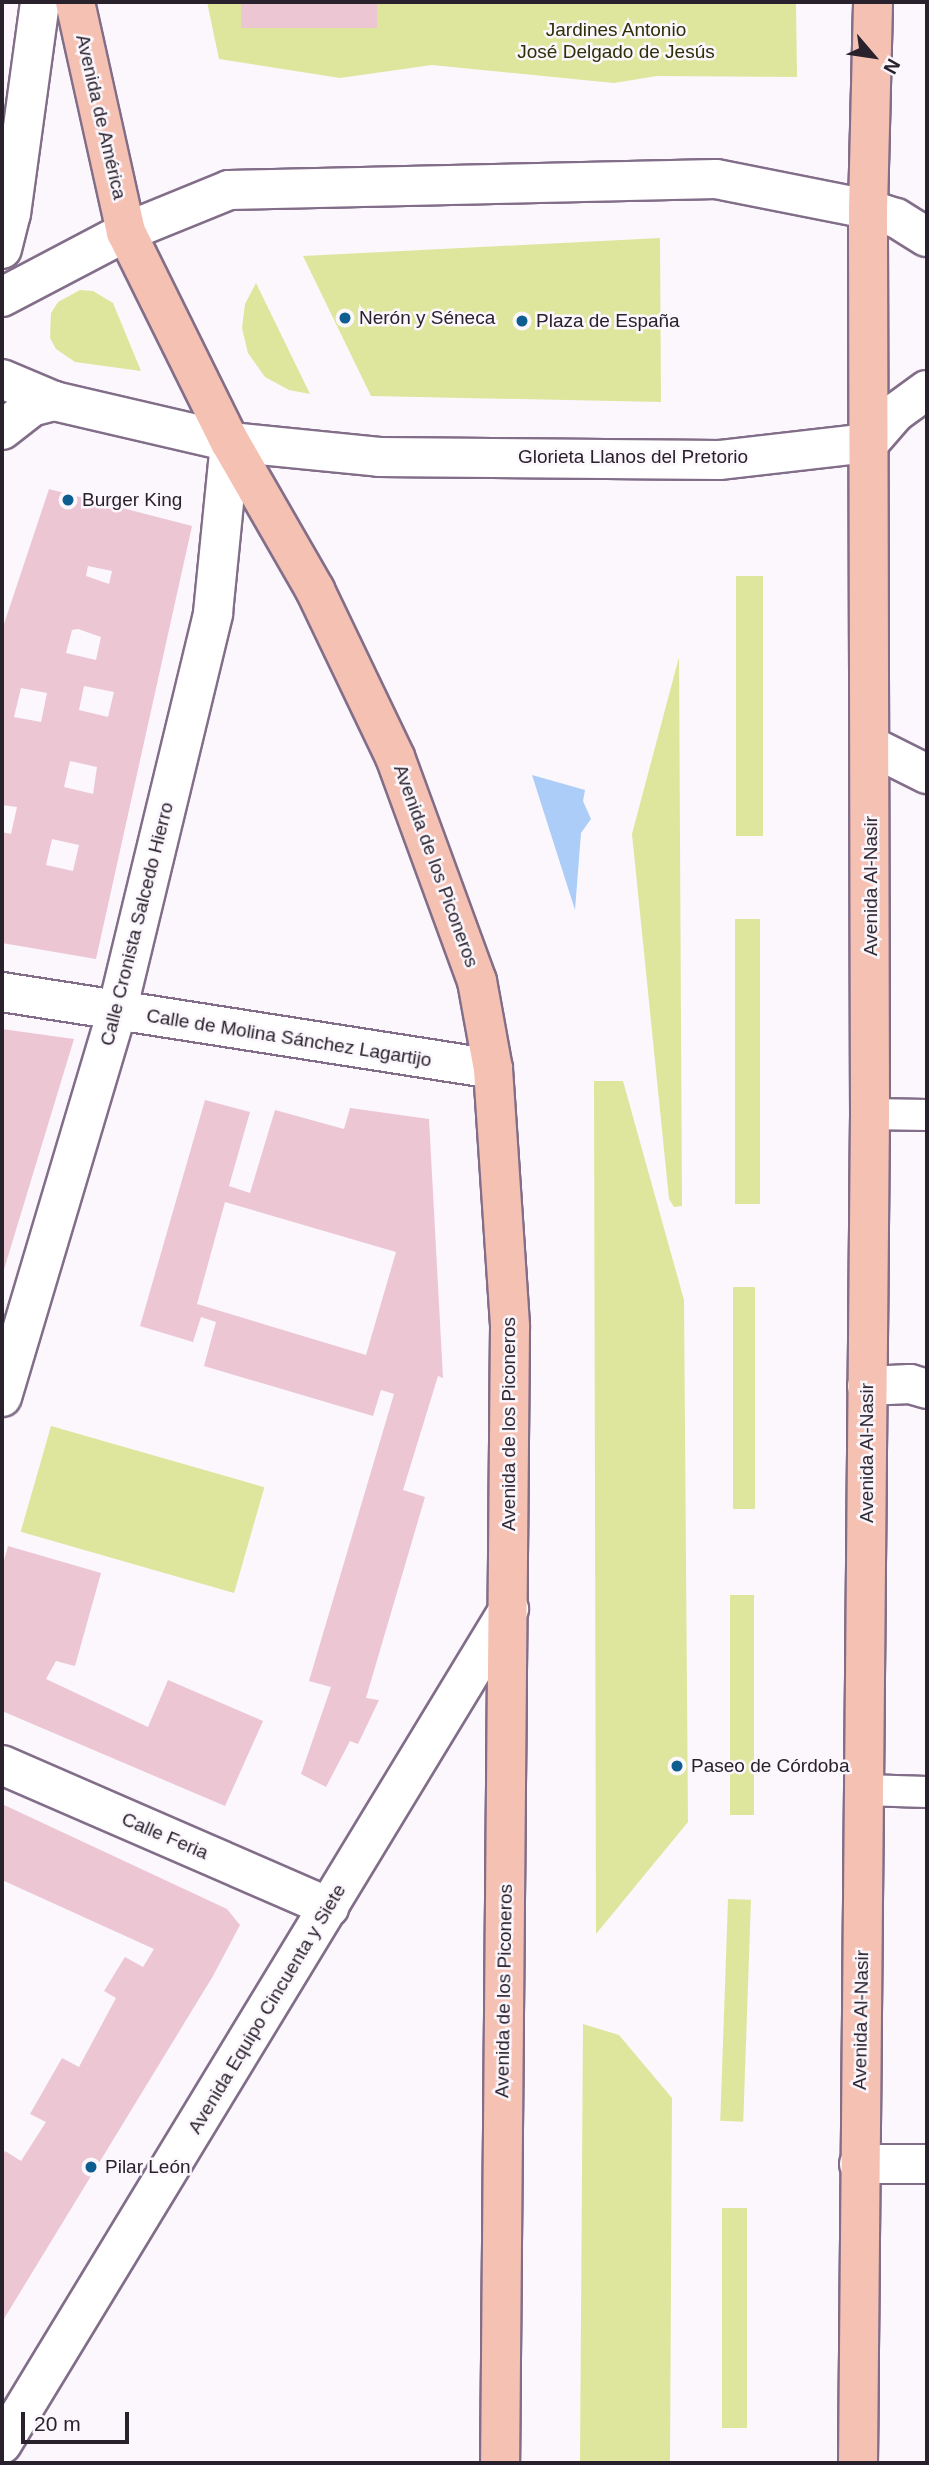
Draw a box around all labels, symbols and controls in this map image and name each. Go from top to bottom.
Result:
park label: Jardines Antonio José Delgado de Jesús [517,19,715,63]
north arrow [838,21,908,91]
street label: Avenida de América [71,32,131,202]
text: N [879,55,904,78]
place label: Nerón y Séneca [359,307,495,329]
marker: Nerón y Séneca [337,310,353,326]
place label: Plaza de España [536,310,680,332]
marker: Plaza de España [514,313,530,329]
street label: Glorieta Llanos del Pretorio [518,446,748,468]
place label: Burger King [82,489,182,511]
marker: Burger King [60,492,76,508]
street label: Avenida de los Piconeros [389,762,483,970]
street label: Calle Cronista Salcedo Hierro [96,800,178,1048]
street label: Avenida Al-Nasir [860,815,882,957]
street label: Calle de Molina Sánchez Lagartijo [145,1004,433,1072]
street label: Avenida de los Piconeros [498,1317,520,1531]
street label: Avenida Al-Nasir [856,1382,878,1524]
place label: Paseo de Córdoba [691,1755,849,1777]
marker: Paseo de Córdoba [669,1758,685,1774]
street label: Calle Feria [118,1808,212,1864]
street label: Avenida Equipo Cincuenta y Siete [183,1880,351,2138]
street label: Avenida de los Piconeros [491,1884,517,2098]
street label: Avenida Al-Nasir [848,1949,874,2091]
place label: Pilar León [105,2156,191,2178]
marker: Pilar León [83,2159,99,2175]
scale bar [24,2398,133,2442]
text: 20 m [34,2412,81,2435]

